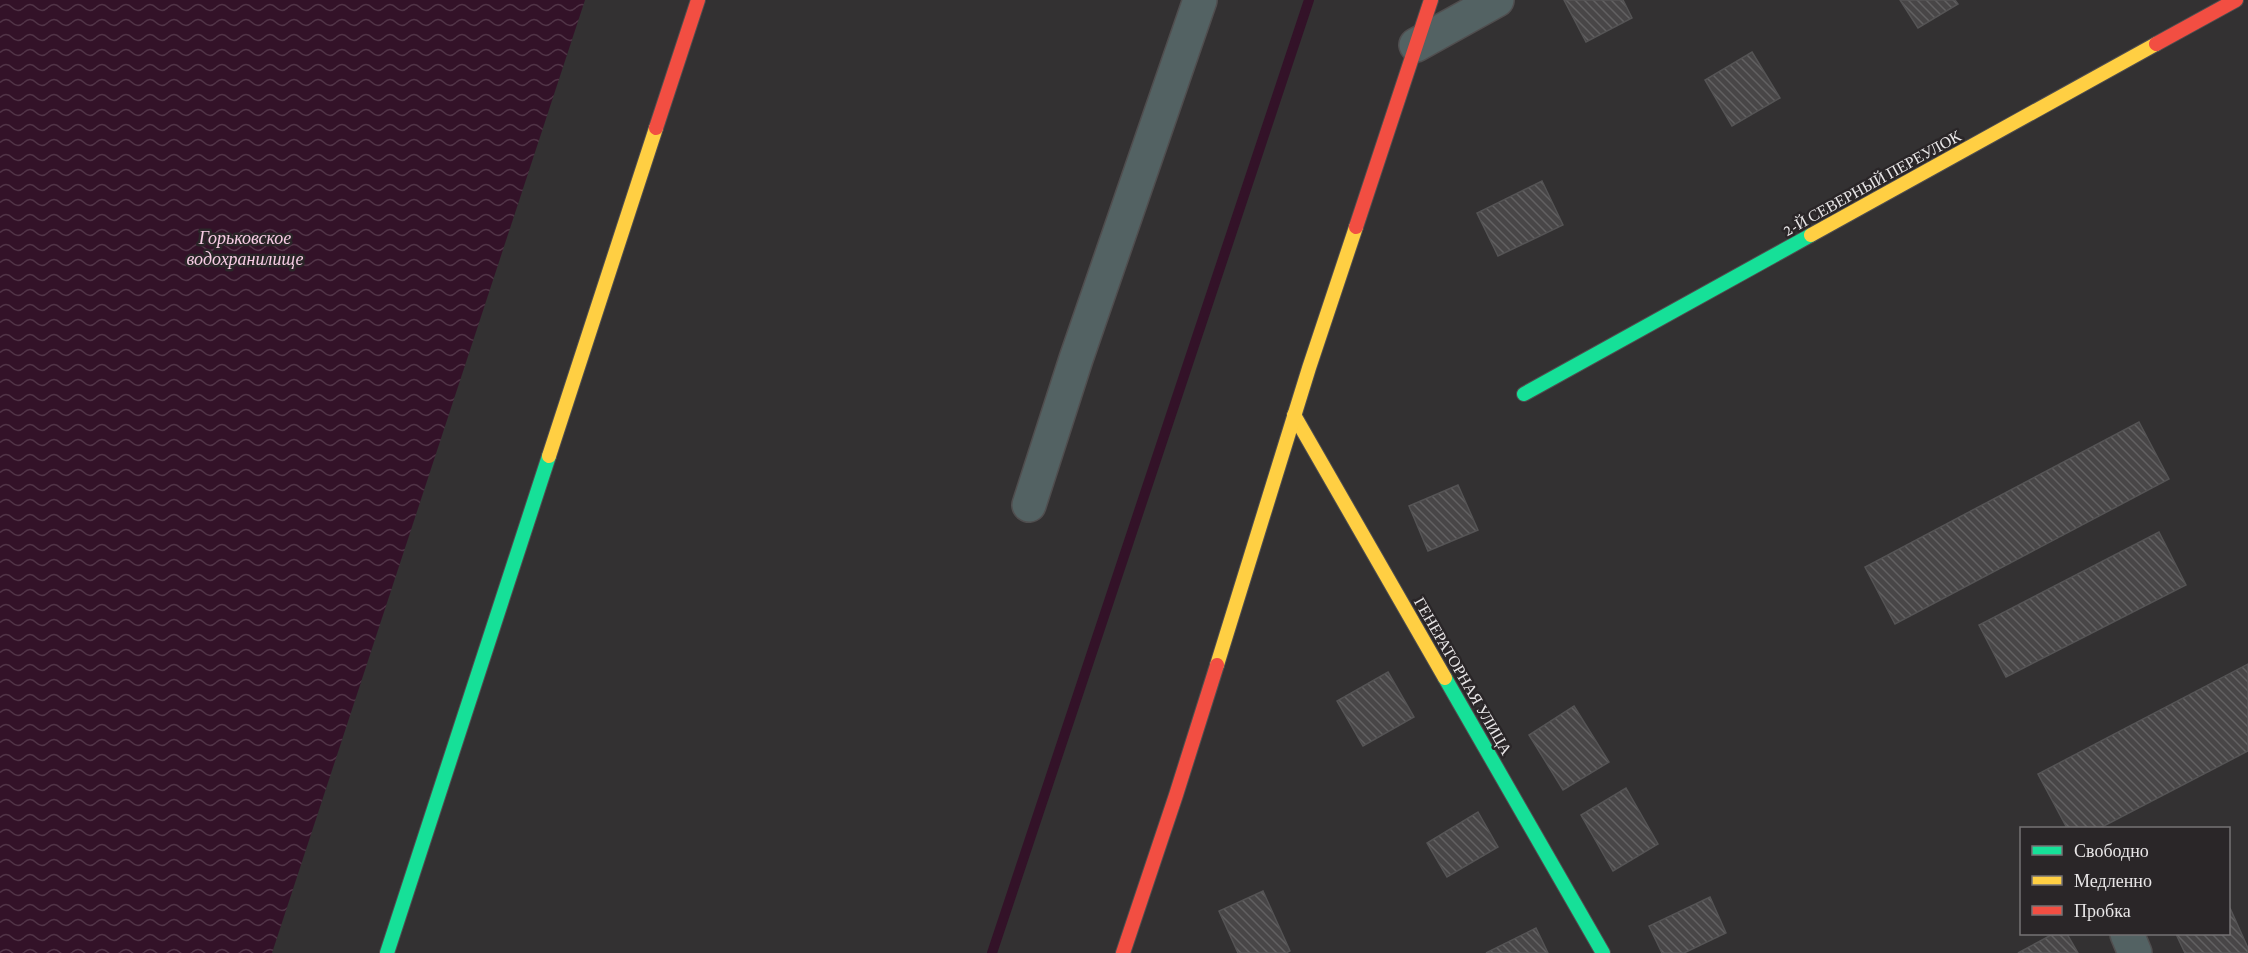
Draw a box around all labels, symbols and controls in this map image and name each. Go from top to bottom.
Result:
street label: 2-Й СЕВЕРНЫЙ ПЕРЕУЛОК [1780,126,1964,239]
water label: Горьковское водохранилище [187,228,303,269]
street label: ГЕНЕРАТОРНАЯ УЛИЦА [1410,594,1515,759]
legend [2020,827,2230,935]
text: Свободно [2074,841,2149,861]
text: Медленно [2074,871,2152,891]
text: Пробка [2074,901,2131,921]

